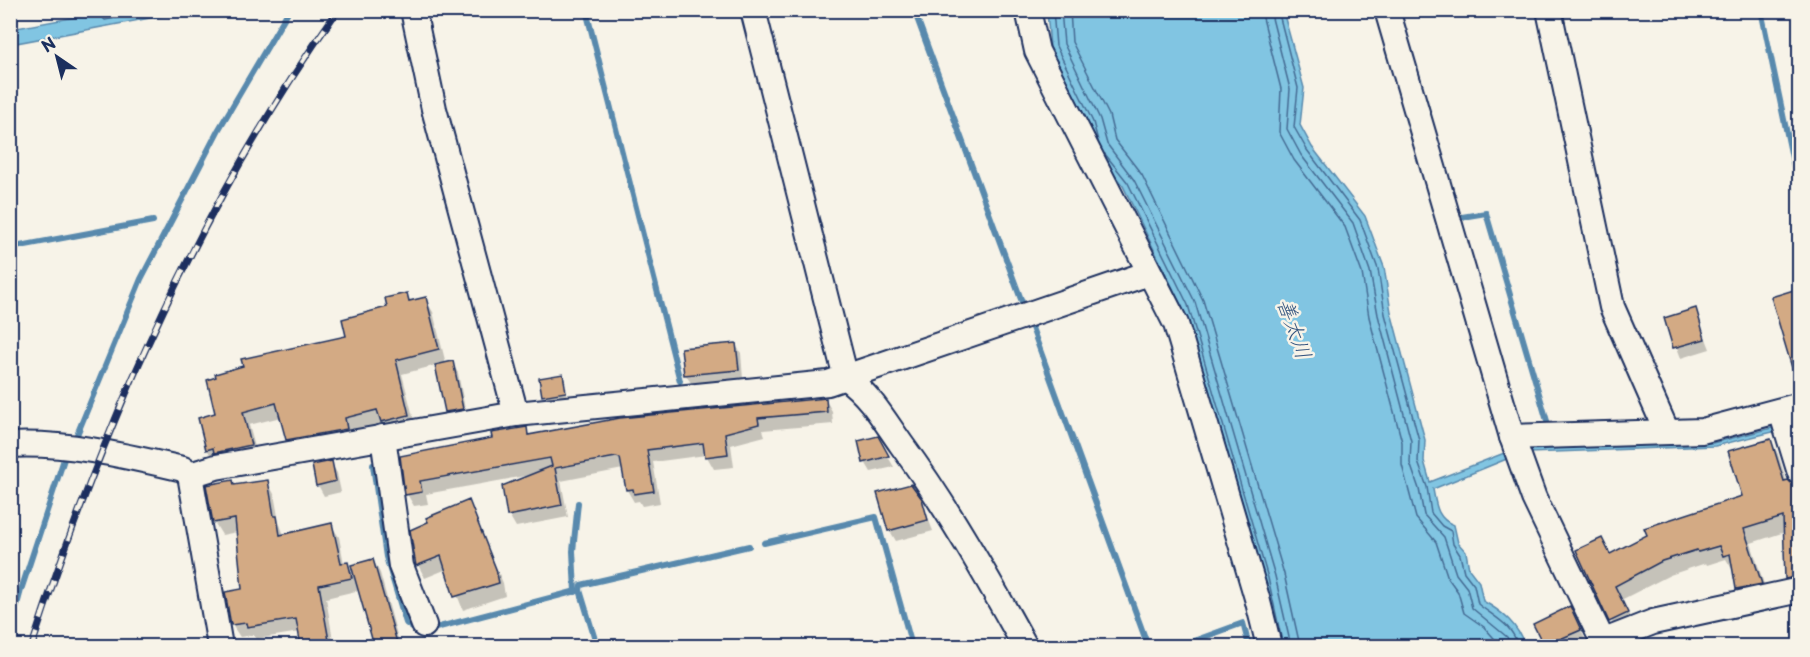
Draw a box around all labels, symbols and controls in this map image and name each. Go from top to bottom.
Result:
north arrow [27,27,87,87]
text: N [36,30,60,57]
water label: 善太川 [1271,293,1321,363]

